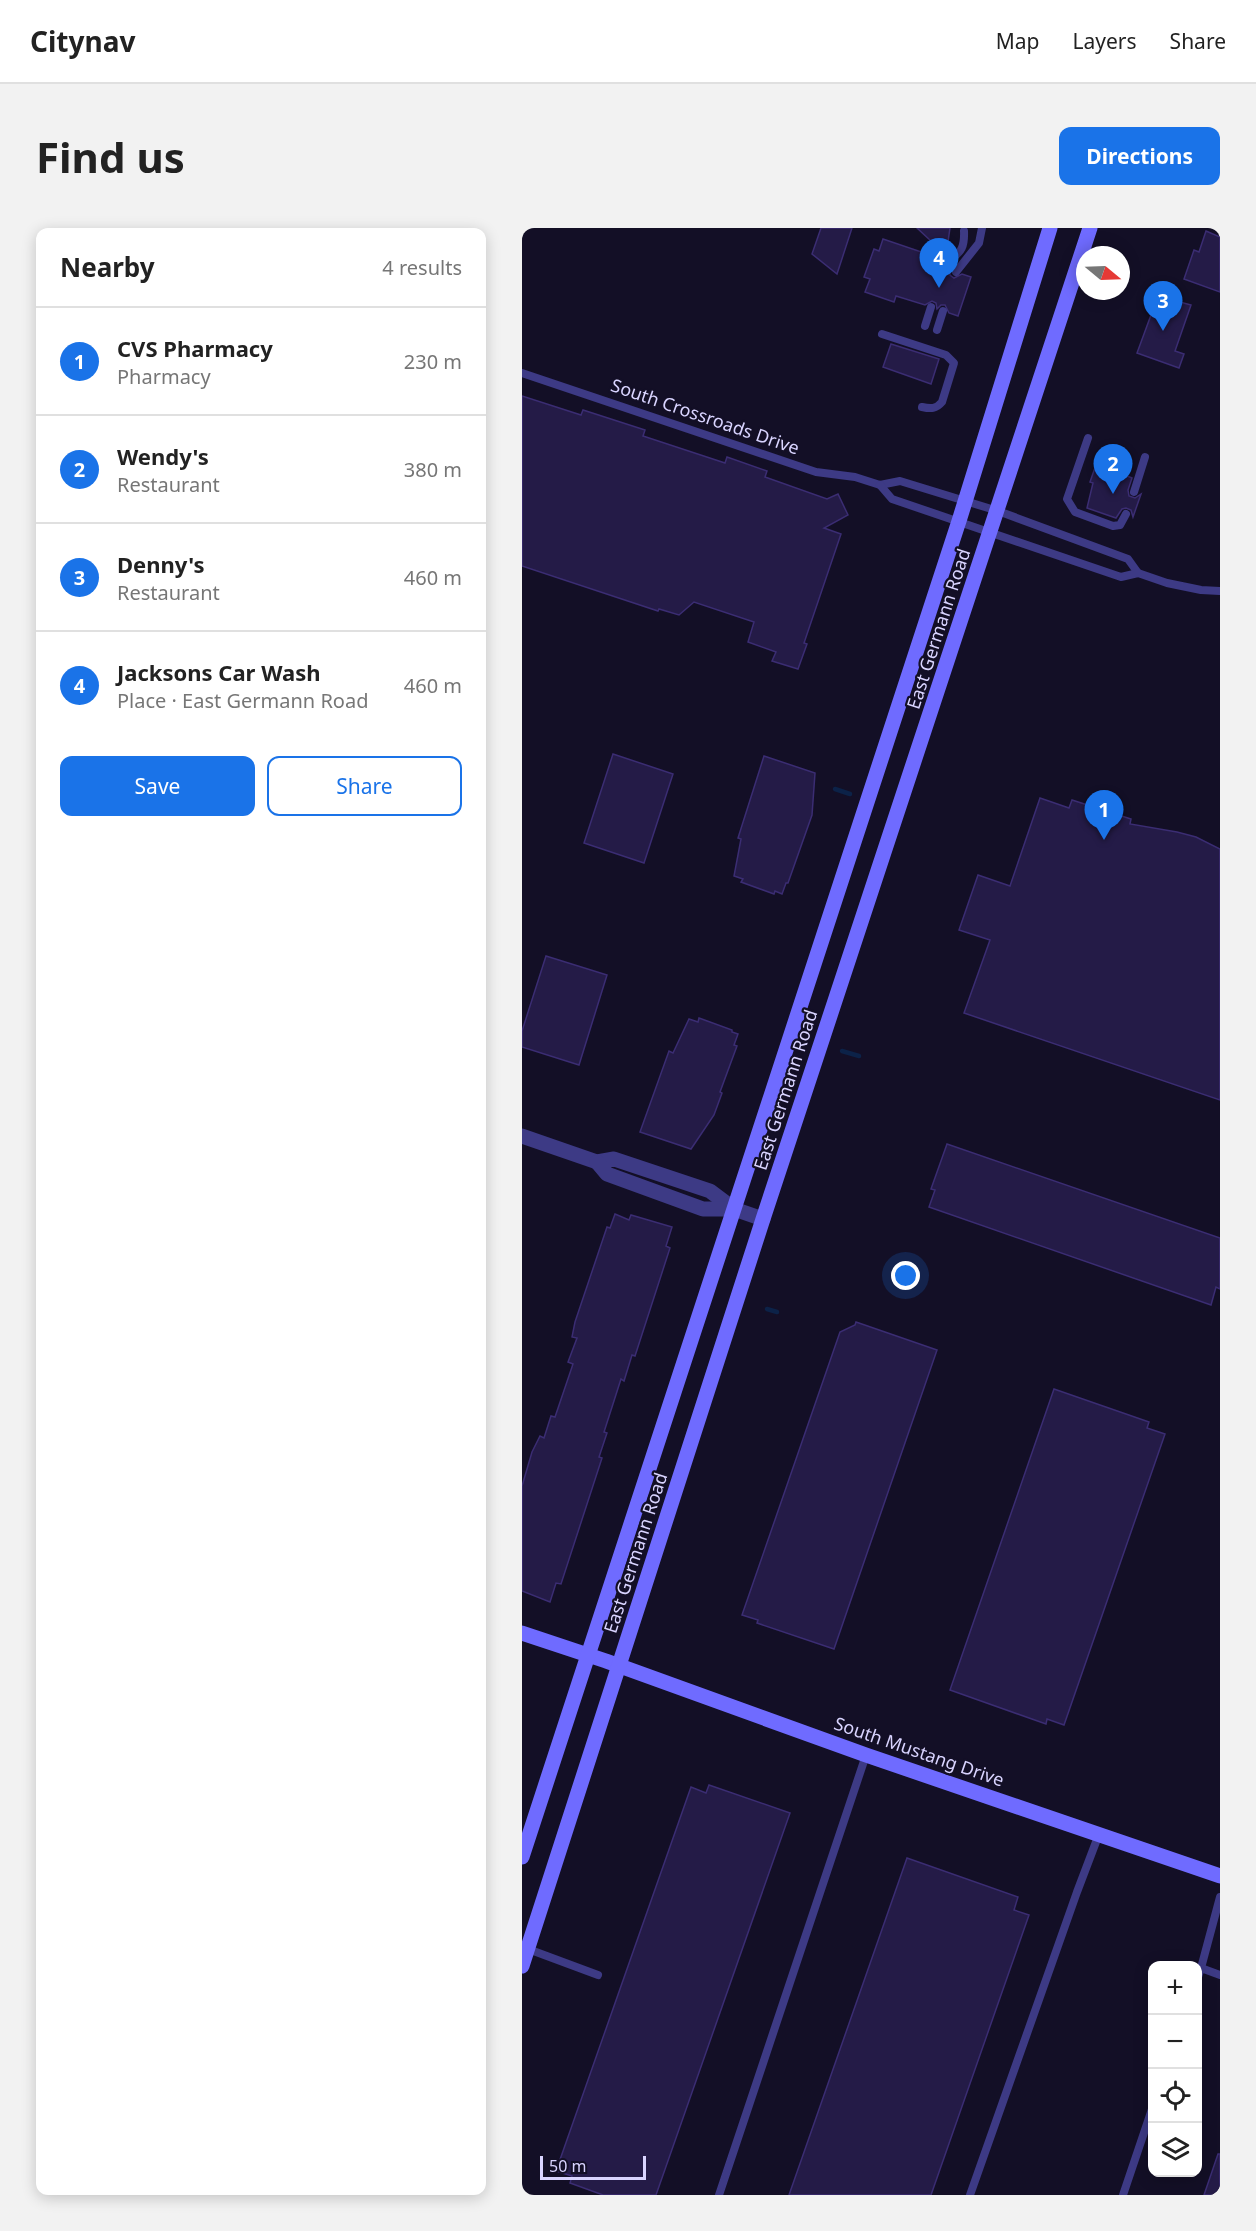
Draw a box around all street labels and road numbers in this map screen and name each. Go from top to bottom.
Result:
street label: South Crossroads Drive [608,373,803,460]
street label: East Germann Road [901,545,975,712]
street label: East Germann Road [748,1006,822,1173]
street label: East Germann Road [598,1469,672,1636]
street label: South Mustang Drive [831,1711,1008,1791]

